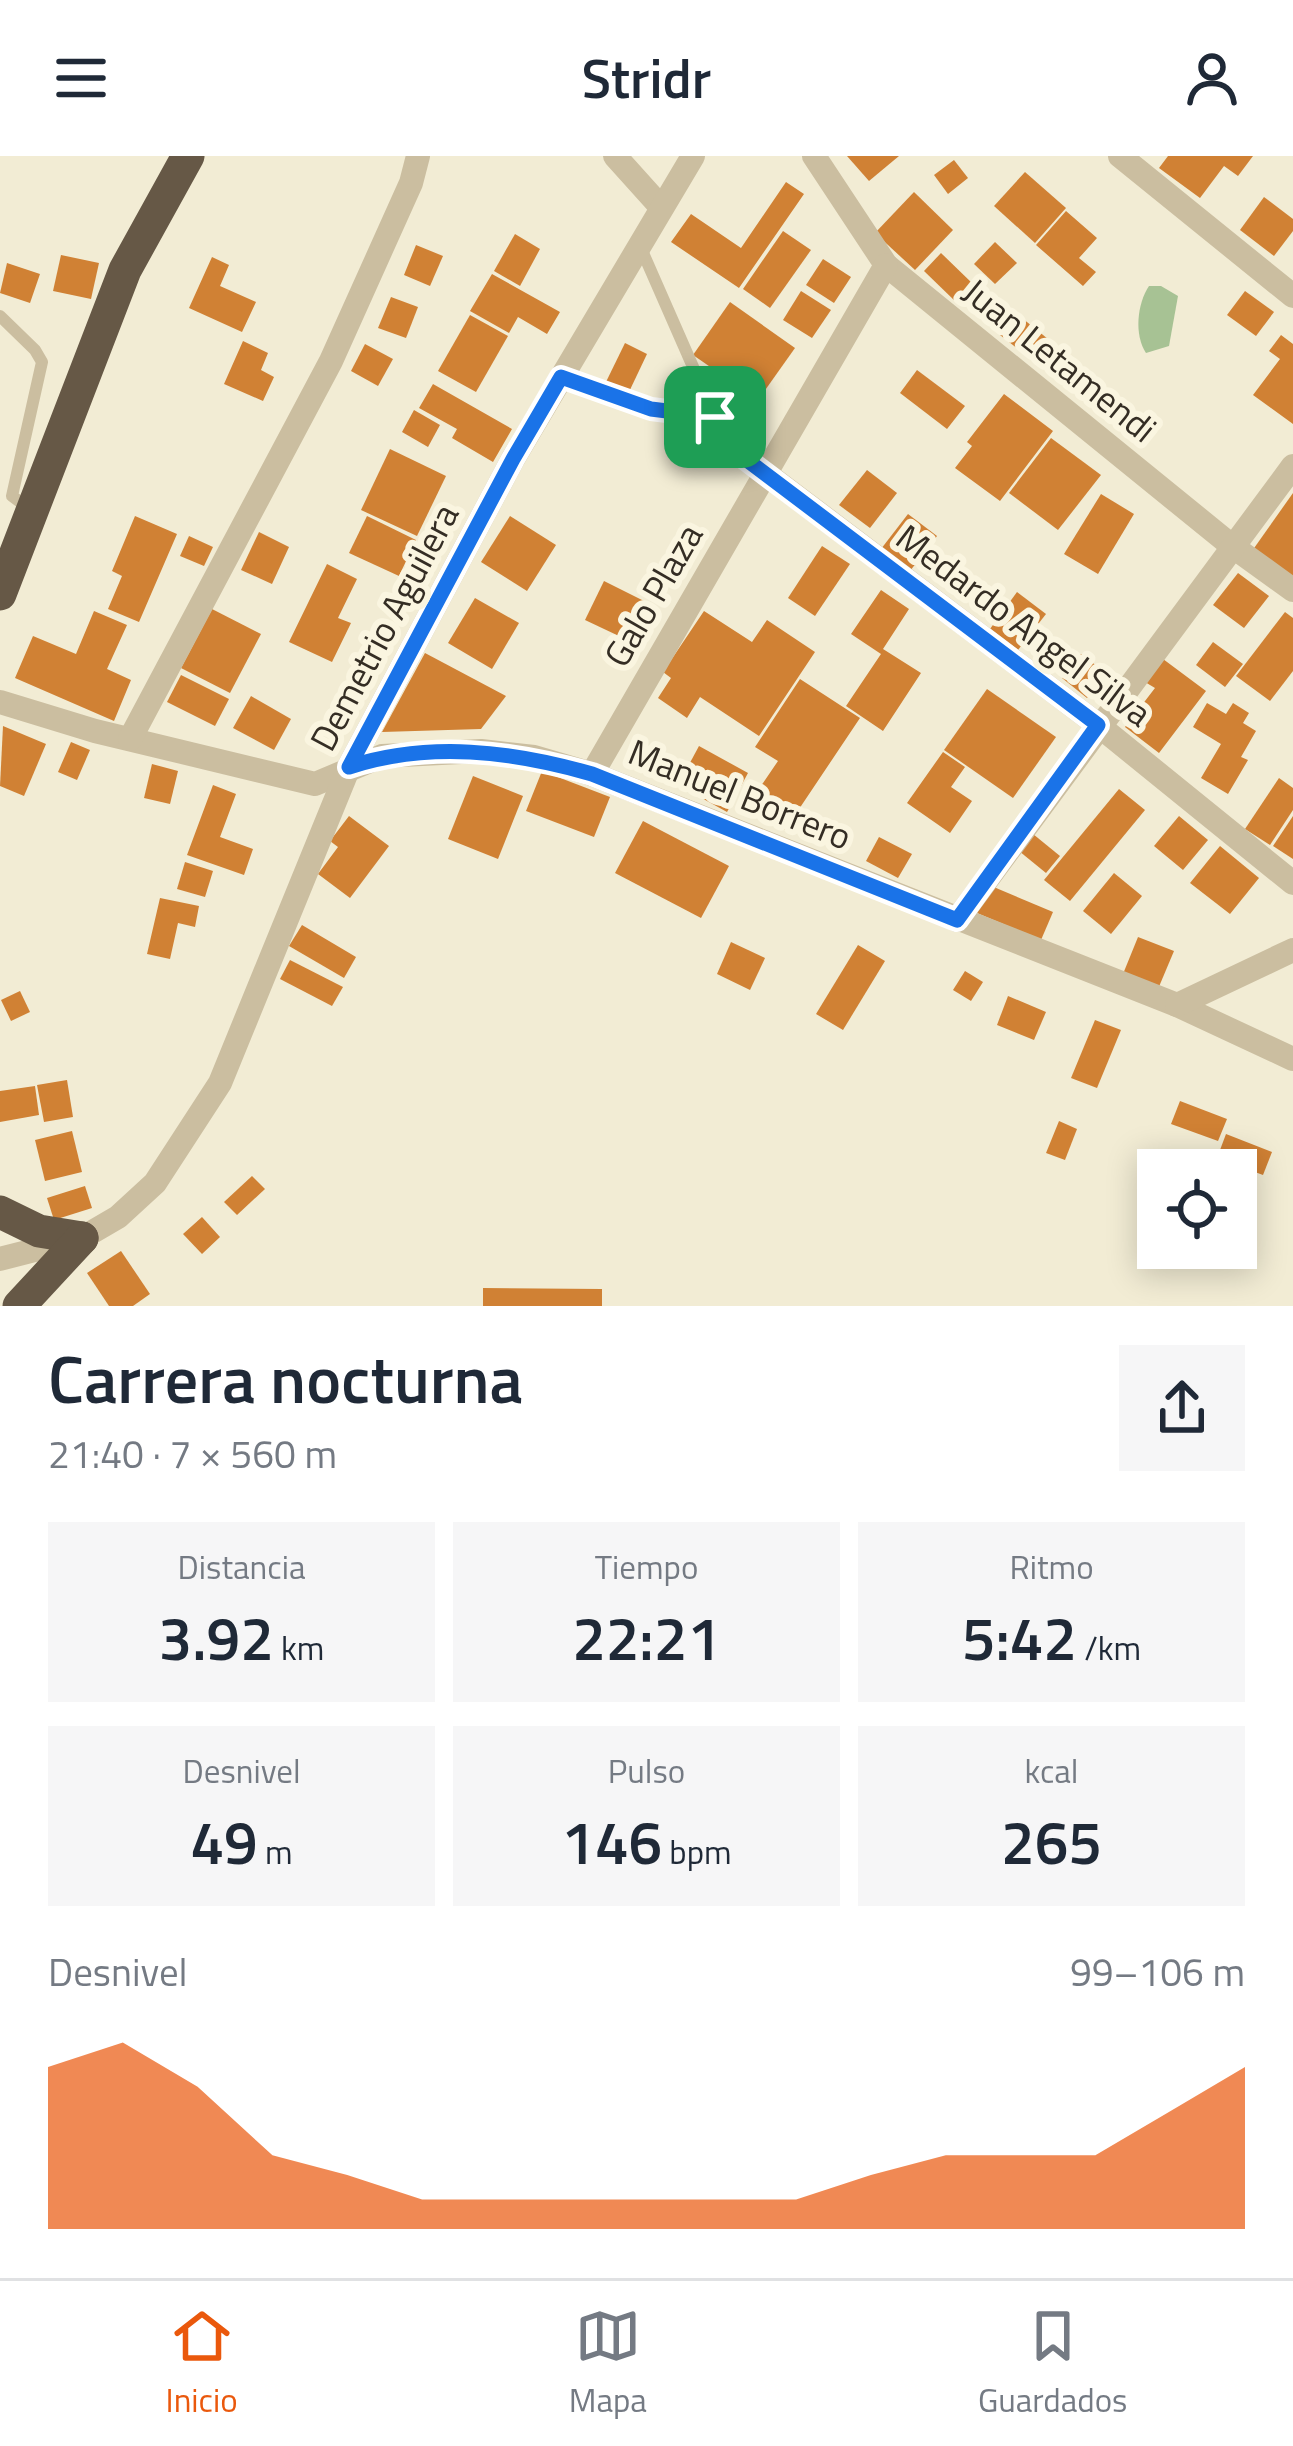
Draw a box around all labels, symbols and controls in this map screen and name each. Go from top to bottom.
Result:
text: Stridr [582,37,711,119]
icon: menu [48,45,114,111]
icon: person [1179,45,1245,111]
street label: Juan Letamendi [952,264,1169,455]
pin [664,366,766,468]
icon: arrive [682,384,748,450]
street label: Demetrio Aguilera [295,493,472,760]
street label: Medardo Angel Silva [885,510,1164,739]
street label: Galo Plaza [589,513,716,677]
street label: Manuel Borrero [620,724,860,863]
map controls [1137,1149,1257,1269]
button: locate [1137,1149,1257,1269]
text: Carrera nocturna [48,1328,523,1429]
button: share [1119,1345,1245,1471]
text: 21:40 · 7 × 560 m [48,1424,337,1483]
text: Distancia [178,1542,305,1592]
text: Tiempo [595,1542,698,1592]
text: Ritmo [1009,1542,1094,1592]
text: 3.92 [159,1592,274,1683]
text: 22:21 [572,1592,721,1683]
text: 5:42 [962,1592,1077,1683]
text: km [274,1623,324,1673]
text: /km [1077,1623,1141,1673]
text: Desnivel [182,1746,301,1796]
text: Pulso [608,1746,685,1796]
text: kcal [1025,1746,1078,1796]
text: 49 [190,1796,258,1887]
text: 146 [561,1796,662,1887]
text: 265 [1001,1796,1102,1887]
text: m [258,1827,293,1877]
text: bpm [662,1827,732,1877]
text: Desnivel [48,1942,188,2001]
text: 99–106 m [1070,1942,1245,2001]
tab: Inicio [166,2303,238,2425]
tab: Mapa [569,2303,647,2425]
tab: Guardados [978,2303,1127,2425]

